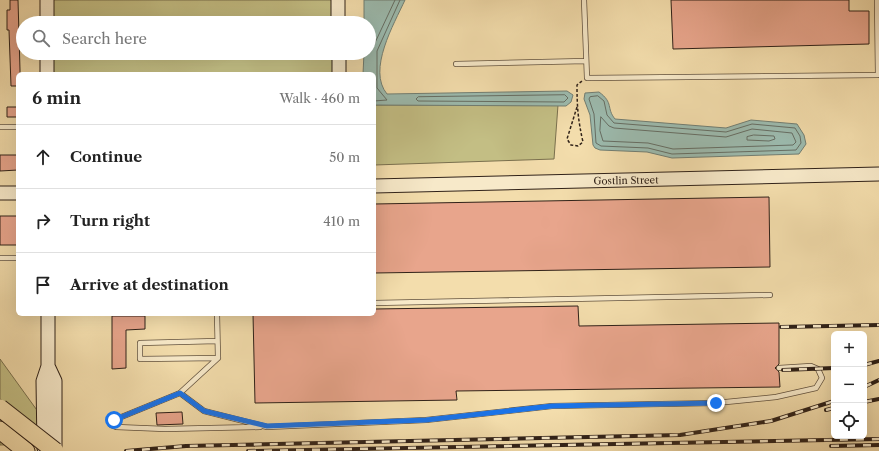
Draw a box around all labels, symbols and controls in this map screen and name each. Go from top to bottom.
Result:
search box [16,16,376,60]
icon: search [30,27,52,49]
text: Search here [62,29,147,48]
text: 6 min [32,88,81,108]
text: Walk · 460 m [279,90,360,106]
icon: ahead [32,146,54,168]
text: Continue [70,147,142,166]
text: 50 m [329,149,360,165]
street label: Gostlin Street [593,173,659,188]
icon: right [32,210,54,232]
text: Turn right [70,211,150,230]
text: 410 m [323,213,360,229]
icon: arrive [32,274,54,296]
text: Arrive at destination [70,275,229,294]
map controls [831,331,867,439]
button: + [831,331,867,367]
button: − [831,367,867,403]
route end [707,394,725,412]
button: locate [831,403,867,439]
route start [105,411,123,429]

